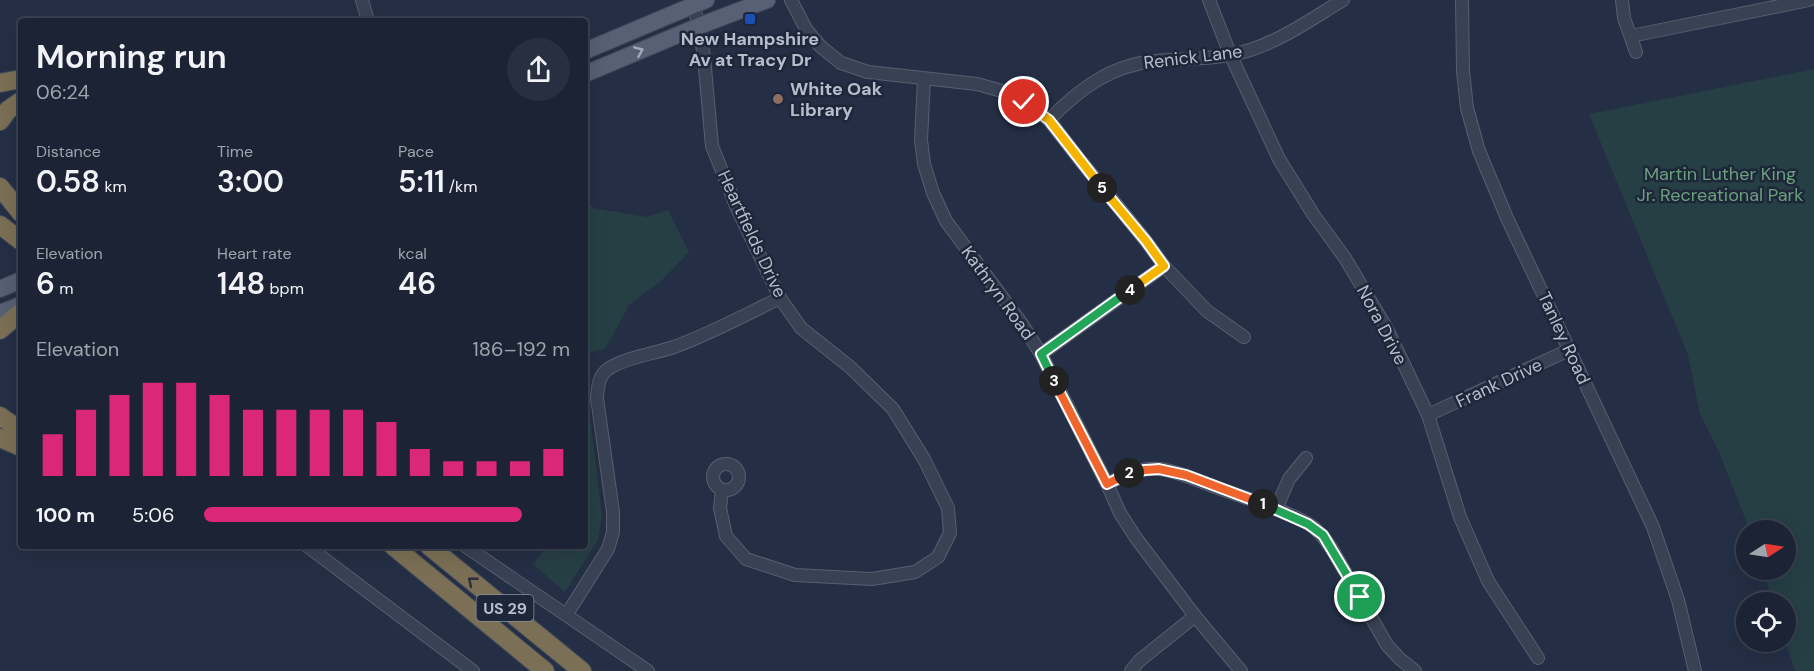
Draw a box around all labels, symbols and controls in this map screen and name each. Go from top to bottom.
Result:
marker: New Hampshire Av at Tracy Dr [743,12,757,26]
place label: New Hampshire Av at Tracy Dr [681,27,819,72]
text: Morning run [36,35,227,78]
button: share [507,38,570,101]
street label: Renick Lane [1142,39,1244,75]
one-way arrow [633,47,644,59]
pin [998,76,1049,127]
place label: White Oak Library [790,77,883,122]
text: 06:24 [36,79,90,105]
icon: check [1007,85,1040,118]
marker: White Oak Library [771,92,785,106]
text: Distance [36,141,101,162]
text: Time [217,141,253,162]
text: Pace [398,141,434,162]
text: 0.58 [36,162,100,201]
text: 3:00 [217,162,284,201]
text: 5:11 [398,162,445,201]
park label: Martin Luther King Jr. Recreational Park [1637,162,1803,207]
street label: Heartfields Drive [712,166,792,302]
pin: 5 [1087,173,1117,203]
text: km [100,176,127,197]
text: /km [445,176,477,197]
text: 5 [1097,177,1107,198]
street label: Kathryn Road [956,241,1040,345]
text: Elevation [36,243,103,264]
text: Heart rate [217,243,292,264]
text: kcal [398,243,427,264]
text: 6 [36,264,55,303]
text: 148 [217,264,265,303]
text: 46 [398,264,436,303]
pin: 4 [1115,275,1145,305]
text: m [55,278,74,299]
text: bpm [265,278,304,299]
text: 4 [1125,279,1135,300]
street label: Nora Drive [1351,281,1413,369]
street label: Tanley Road [1532,288,1596,388]
text: Elevation [36,336,119,362]
text: 186–192 m [473,336,570,362]
street label: Frank Drive [1452,352,1546,414]
pin: 3 [1039,366,1069,396]
text: 3 [1049,370,1059,391]
pin: 2 [1114,458,1144,488]
text: 2 [1124,462,1134,483]
pin: 1 [1248,489,1278,519]
text: 1 [1260,493,1266,514]
text: 100 m [36,502,95,528]
text: 5:06 [132,502,174,528]
north arrow [1736,520,1796,580]
map controls [1736,520,1796,652]
pin [1334,571,1385,622]
one-way arrow [468,577,479,588]
icon: arrive [1343,580,1376,613]
button: locate [1736,592,1796,652]
road number: US 29 [476,595,534,621]

